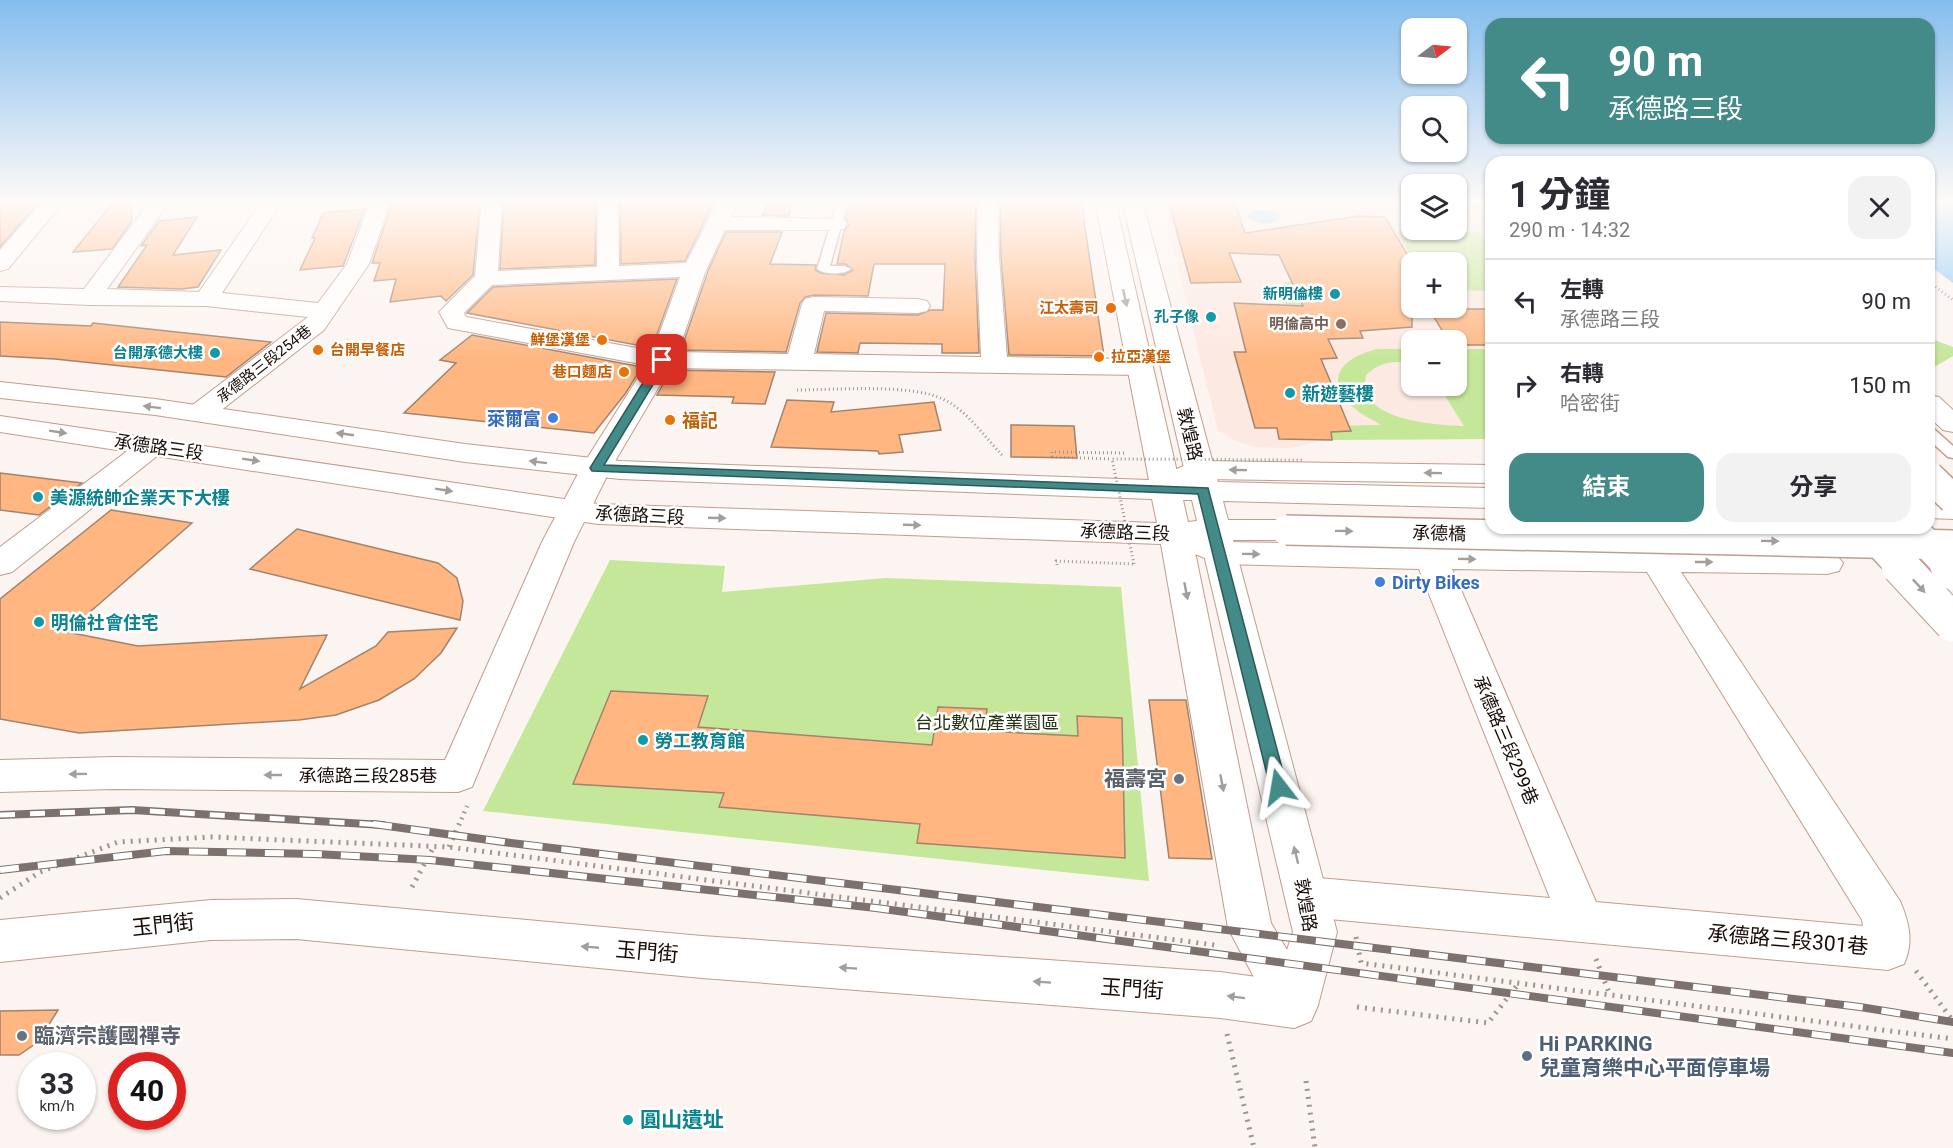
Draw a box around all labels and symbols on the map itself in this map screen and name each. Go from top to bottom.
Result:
north arrow [1401,18,1467,84]
place label: 新明倫樓 [1263,285,1323,303]
marker: 新明倫樓 [1328,287,1342,301]
one-way arrow [1121,289,1130,308]
place label: 江太壽司 [1039,299,1099,317]
marker: 江太壽司 [1104,301,1118,315]
place label: 孔子像 [1154,308,1199,326]
marker: 孔子像 [1204,310,1218,324]
place label: 明倫高中 [1269,315,1329,333]
marker: 明倫高中 [1334,317,1348,331]
street label: 承德路三段254巷 [213,321,315,407]
place label: 鮮堡漢堡 [530,331,590,349]
marker: 鮮堡漢堡 [595,333,609,347]
pin [636,334,687,385]
place label: 台開早餐店 [330,341,405,359]
marker: 台開早餐店 [311,343,325,357]
place label: 台開承德大樓 [113,344,203,362]
marker: 台開承德大樓 [208,346,222,360]
place label: 拉亞漢堡 [1111,348,1171,366]
marker: 拉亞漢堡 [1092,350,1106,364]
place label: 巷口麵店 [552,363,612,381]
marker: 巷口麵店 [617,365,631,379]
place label: 新遊藝樓 [1302,383,1374,404]
marker: 新遊藝樓 [1283,386,1297,400]
one-way arrow [142,402,161,412]
street label: 敦煌路 [1174,405,1206,463]
place label: 萊爾富 [487,408,541,429]
place label: 福記 [682,410,718,431]
marker: 萊爾富 [546,411,560,425]
marker: 福記 [663,413,677,427]
one-way arrow [49,427,68,436]
one-way arrow [335,429,354,438]
street label: 承德路三段 [113,430,205,464]
one-way arrow [241,456,260,465]
one-way arrow [528,457,547,467]
one-way arrow [1228,466,1247,475]
one-way arrow [1423,468,1442,478]
one-way arrow [434,486,453,495]
place label: 美源統帥企業天下大樓 [50,487,230,508]
marker: 美源統帥企業天下大樓 [31,490,45,504]
street label: 承德路三段 [595,502,685,528]
one-way arrow [708,514,727,523]
one-way arrow [902,520,921,530]
street label: 承德路三段 [1080,520,1170,544]
street label: 承德橋 [1412,522,1466,544]
one-way arrow [1335,526,1354,536]
one-way arrow [1761,536,1780,546]
one-way arrow [1241,549,1260,559]
one-way arrow [1457,554,1476,564]
one-way arrow [1694,557,1713,566]
place label: Dirty Bikes [1392,572,1480,593]
marker: Dirty Bikes [1373,575,1387,589]
one-way arrow [1912,579,1926,594]
one-way arrow [1182,582,1191,601]
place label: 明倫社會住宅 [51,612,159,633]
marker: 明倫社會住宅 [32,615,46,629]
street label: 承德路三段299巷 [1469,672,1543,808]
park label: 台北數位產業園區 [915,712,1059,733]
place label: 勞工教育館 [655,730,745,751]
marker: 勞工教育館 [636,733,650,747]
position arrow [1247,755,1311,819]
street label: 承德路三段285巷 [299,765,437,786]
place label: 福壽宮 [1104,767,1167,791]
one-way arrow [69,769,88,779]
one-way arrow [264,770,283,780]
marker: 福壽宮 [1172,772,1186,786]
one-way arrow [1218,774,1227,793]
one-way arrow [1291,846,1301,864]
street label: 敦煌路 [1291,877,1321,933]
street label: 玉門街 [130,910,196,940]
street label: 承德路三段301巷 [1707,921,1869,959]
street label: 玉門街 [615,937,679,967]
one-way arrow [581,942,600,952]
one-way arrow [838,963,857,973]
street label: 玉門街 [1100,975,1164,1003]
one-way arrow [1032,977,1051,987]
one-way arrow [1227,993,1246,1002]
place label: 臨濟宗護國禪寺 [34,1024,181,1048]
marker: 臨濟宗護國禪寺 [15,1029,29,1043]
place label: Hi PARKING 兒童育樂中心平面停車場 [1539,1032,1770,1080]
marker: Hi PARKING 兒童育樂中心平面停車場 [1520,1049,1534,1063]
speed limit sign: 40 [108,1052,186,1130]
place label: 圓山遺址 [640,1108,724,1132]
marker: 圓山遺址 [621,1113,635,1127]

